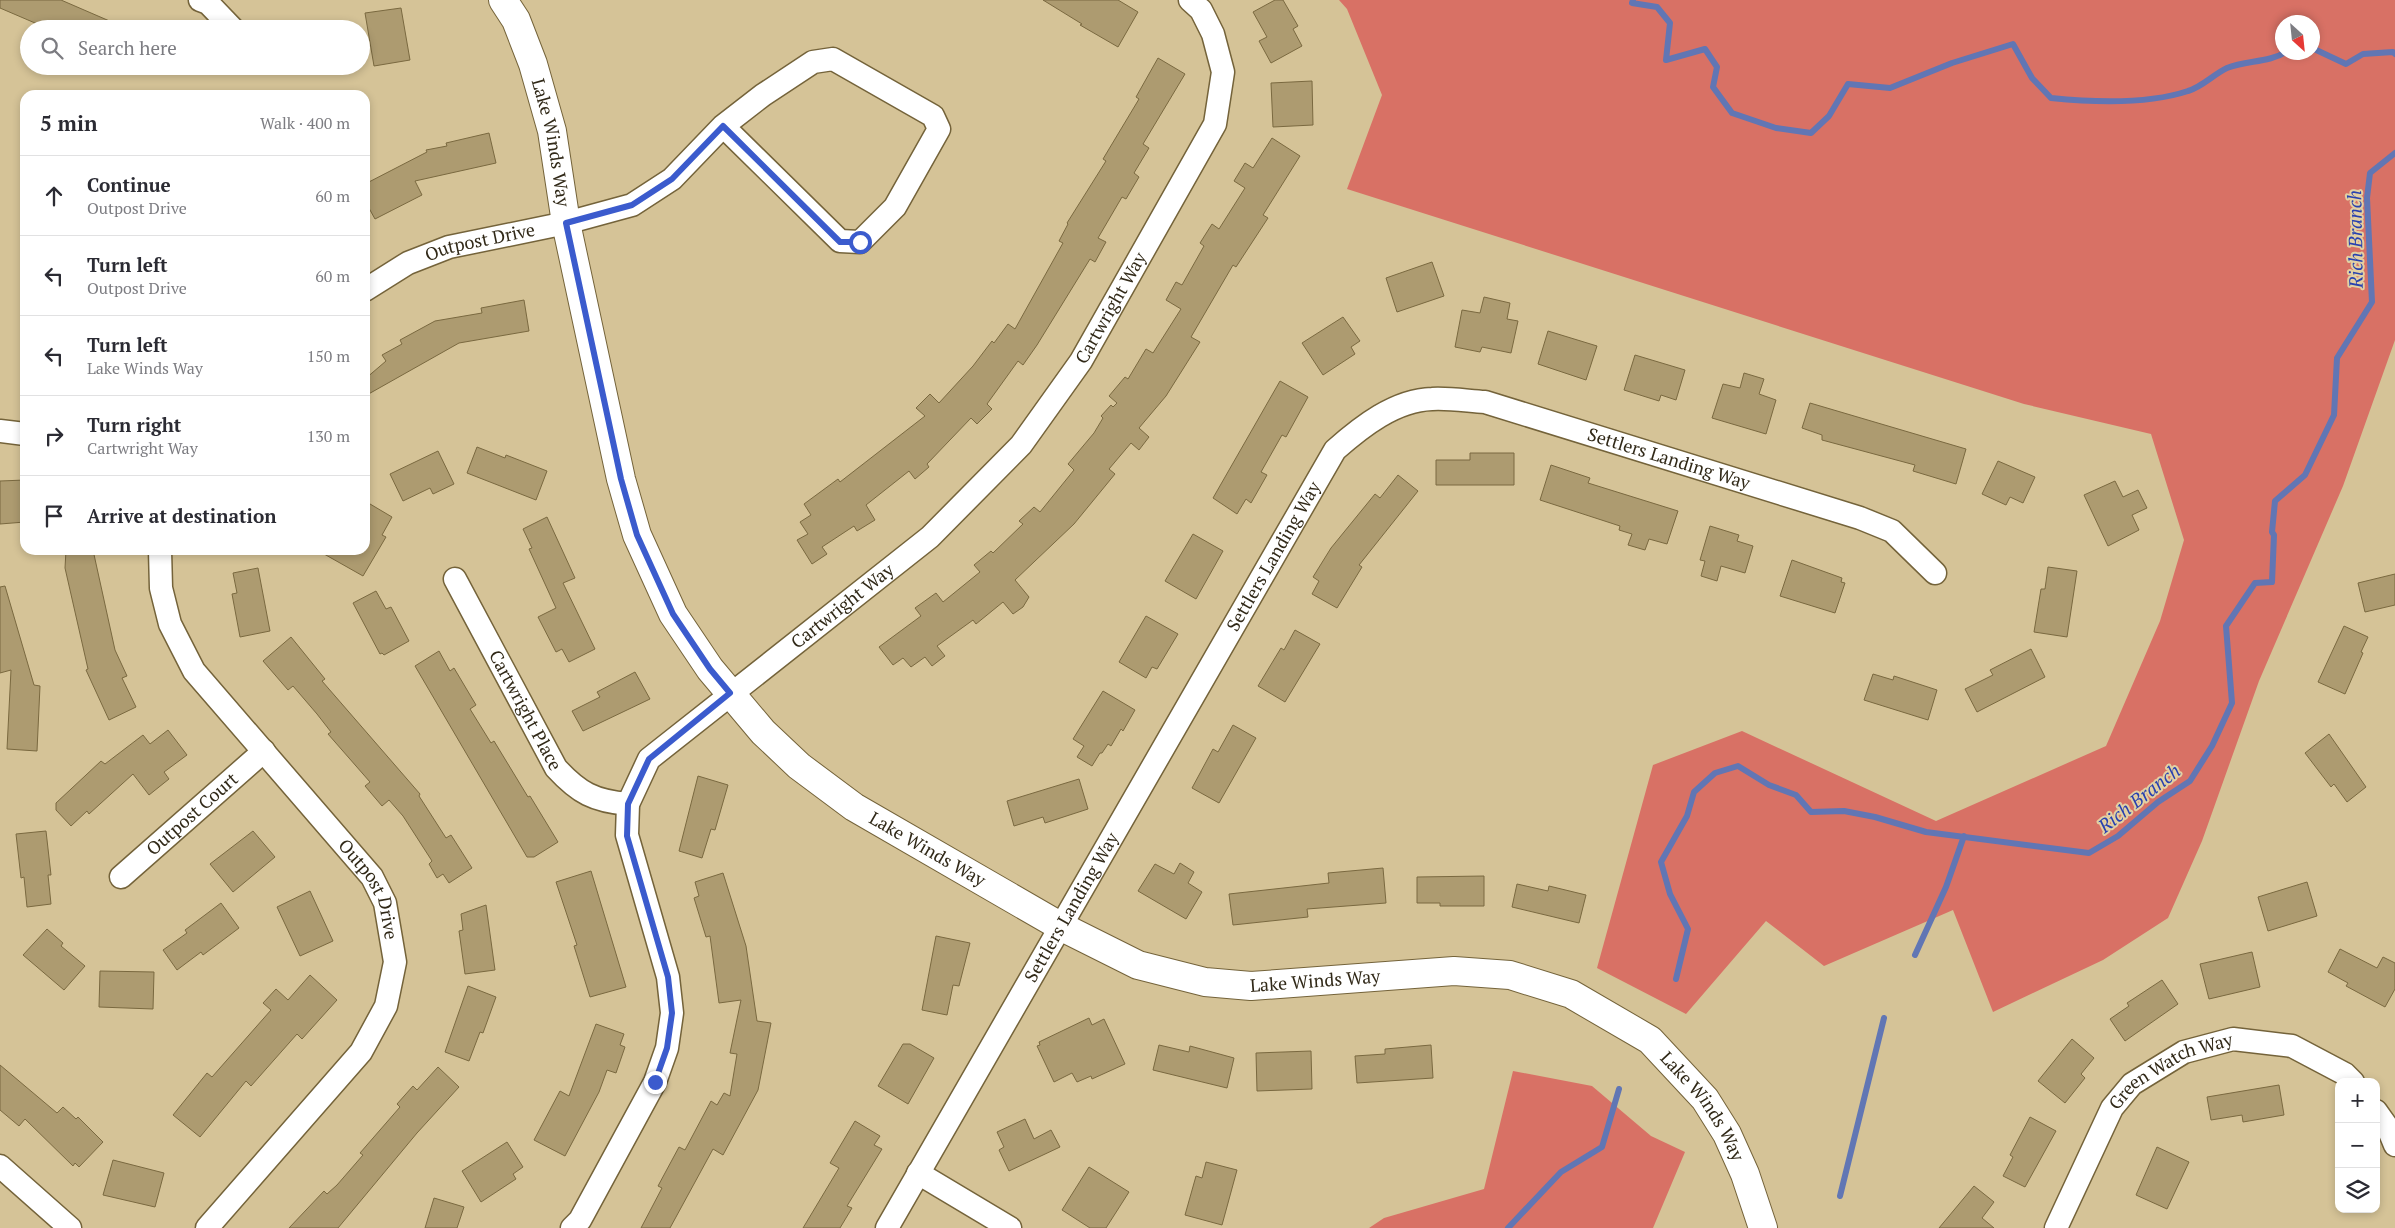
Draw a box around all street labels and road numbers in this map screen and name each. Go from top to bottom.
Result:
street label: Lake Winds Way [527,76,577,209]
street label: Outpost Drive [421,217,537,266]
street label: Cartwright Way [1069,247,1152,368]
street label: Settlers Landing Way [1585,421,1754,495]
street label: Settlers Landing Way [1220,476,1326,635]
street label: Cartwright Way [785,557,899,653]
street label: Cartwright Place [484,646,568,774]
street label: Outpost Court [141,766,243,860]
street label: Lake Winds Way [865,805,991,892]
street label: Settlers Landing Way [1018,827,1124,986]
street label: Outpost Drive [333,833,404,941]
street label: Lake Winds Way [1249,963,1382,997]
street label: Green Watch Way [2103,1026,2236,1114]
street label: Lake Winds Way [1656,1046,1751,1165]

